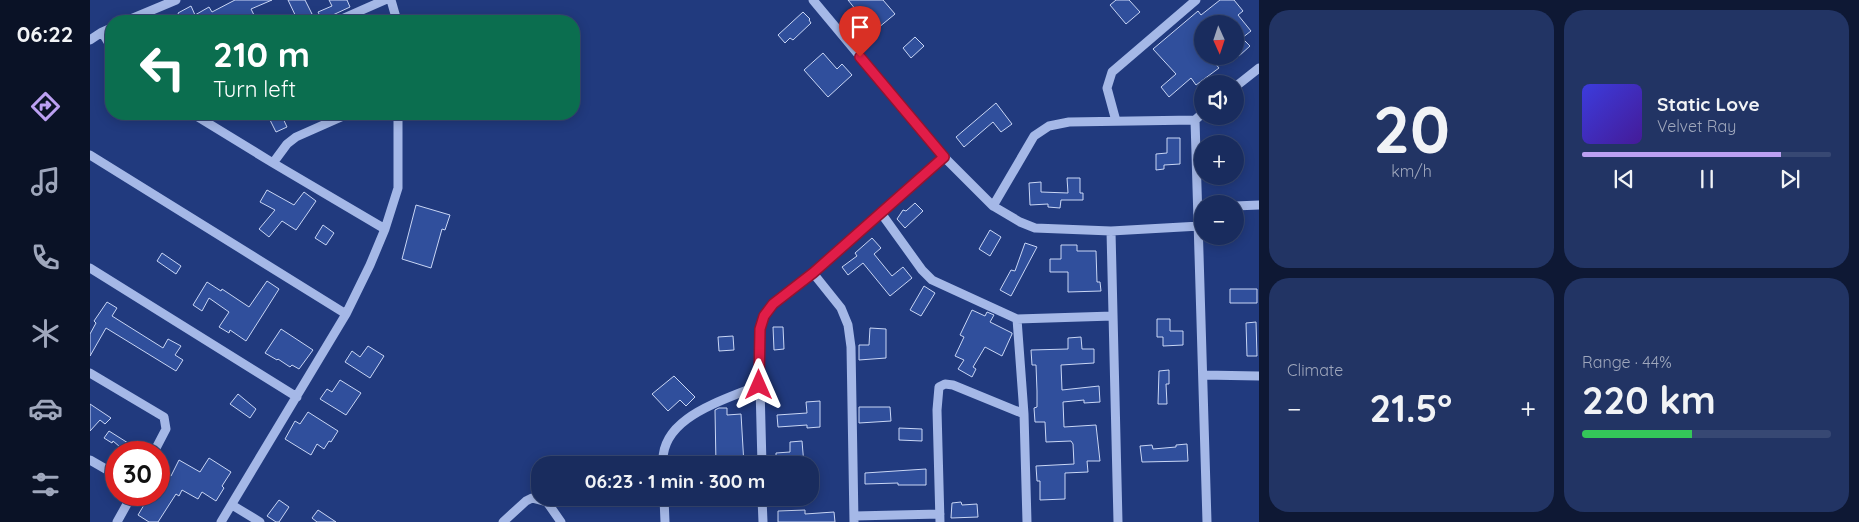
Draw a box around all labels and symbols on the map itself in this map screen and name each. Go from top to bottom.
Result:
pin [839,6,881,57]
north arrow [1194,15,1244,65]
position arrow [732,358,784,410]
speed limit sign: 30 [105,441,170,506]

